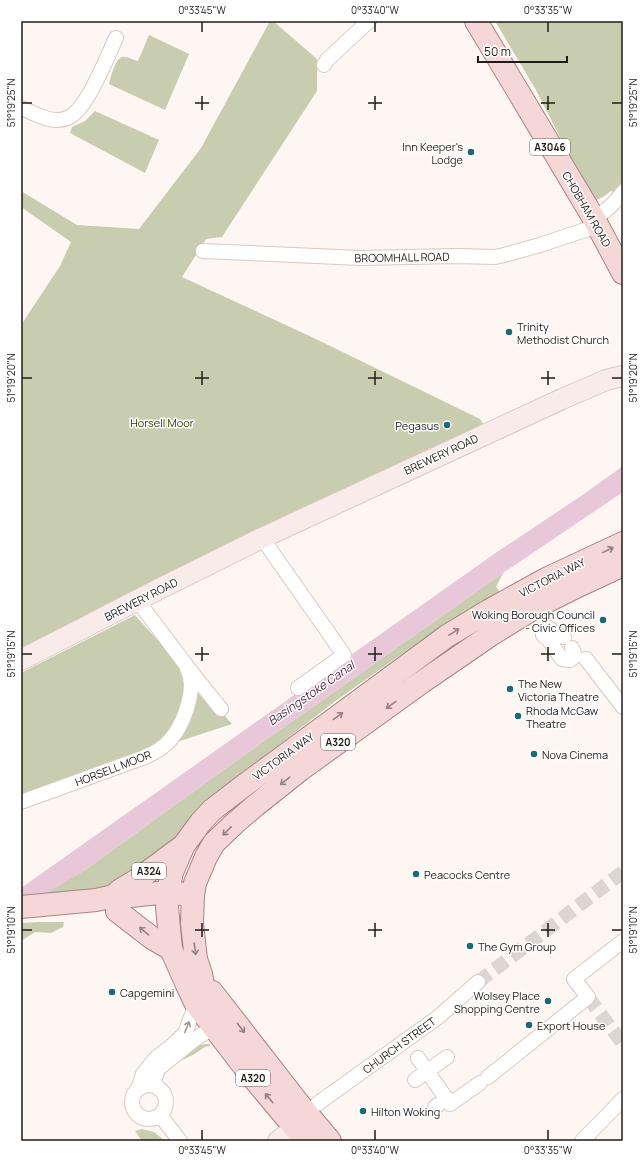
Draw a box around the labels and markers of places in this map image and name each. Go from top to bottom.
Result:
place label: Inn Keeper's Lodge [402,139,464,167]
marker: Inn Keeper's Lodge [466,147,476,157]
place label: Trinity Methodist Church [517,319,609,347]
marker: Trinity Methodist Church [504,327,514,337]
place label: Pegasus [395,418,439,433]
marker: Pegasus [442,420,452,430]
place label: Woking Borough Council - Civic Offices [472,607,595,635]
marker: Woking Borough Council - Civic Offices [598,615,608,625]
place label: The New Victoria Theatre [518,676,599,704]
marker: The New Victoria Theatre [505,684,515,694]
place label: Rhoda McGaw Theatre [526,703,599,731]
marker: Rhoda McGaw Theatre [513,711,523,721]
place label: Nova Cinema [542,747,608,762]
marker: Nova Cinema [529,749,539,759]
place label: Peacocks Centre [424,867,511,882]
marker: Peacocks Centre [411,869,421,879]
place label: The Gym Group [478,939,556,954]
marker: The Gym Group [465,941,475,951]
place label: Capgemini [120,985,174,1000]
marker: Capgemini [107,987,117,997]
place label: Wolsey Place Shopping Centre [454,988,541,1016]
marker: Wolsey Place Shopping Centre [543,996,553,1006]
place label: Export House [537,1018,606,1033]
marker: Export House [524,1020,534,1030]
place label: Hilton Woking [371,1104,440,1119]
marker: Hilton Woking [358,1106,368,1116]

